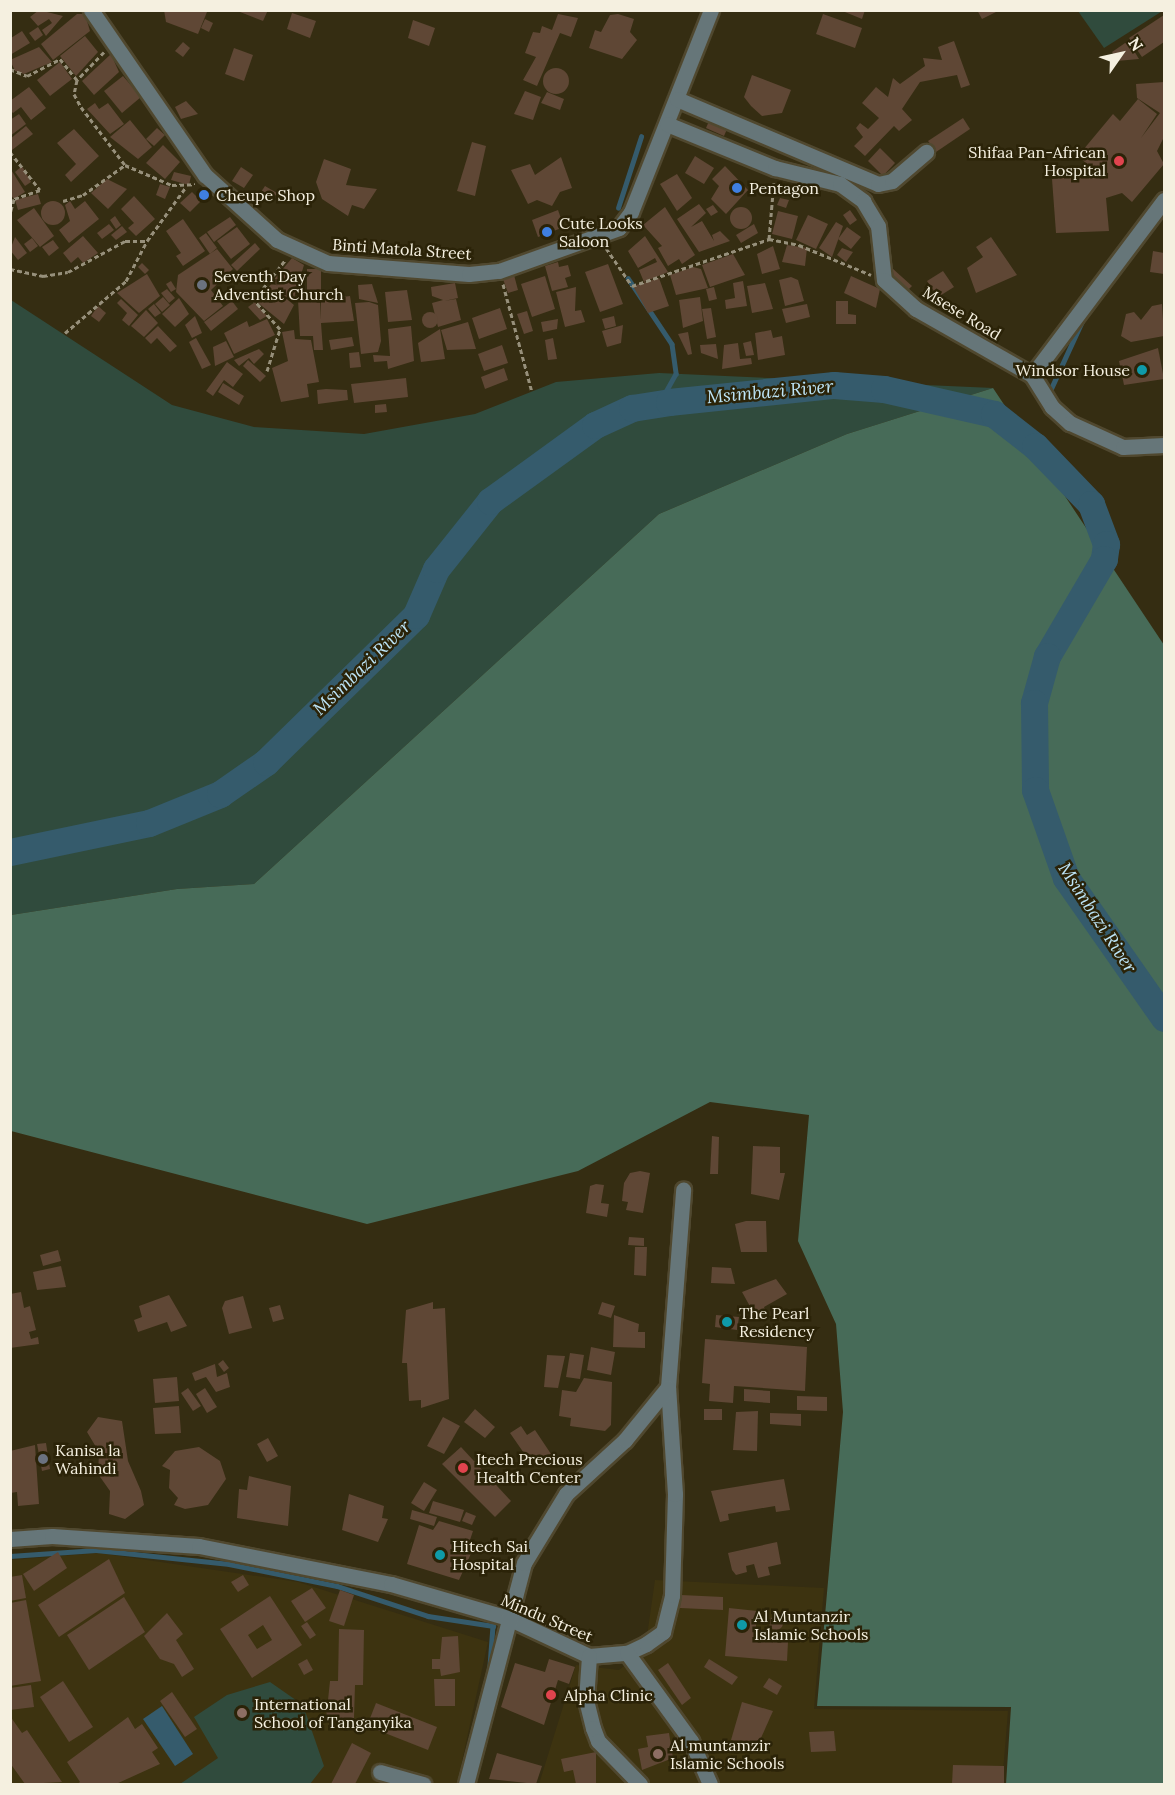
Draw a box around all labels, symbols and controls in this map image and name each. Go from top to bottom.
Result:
north arrow [1091,24,1151,84]
text: N [1124,33,1148,55]
place label: Shifaa Pan-African Hospital [968,142,1106,180]
marker: Shifaa Pan-African Hospital [1110,152,1128,170]
place label: Pentagon [749,178,819,198]
marker: Pentagon [730,181,744,195]
place label: Cheupe Shop [216,185,315,205]
marker: Cheupe Shop [197,188,211,202]
place label: Cute Looks Saloon [559,213,643,251]
marker: Cute Looks Saloon [540,225,554,239]
street label: Binti Matola Street [332,235,472,263]
place label: Seventh Day Adventist Church [214,266,343,304]
marker: Seventh Day Adventist Church [195,278,209,292]
street label: Msese Road [919,282,1005,344]
place label: Windsor House [1016,360,1130,380]
marker: Windsor House [1135,363,1149,377]
water label: Msimbazi River [706,376,834,408]
water label: Msimbazi River [309,616,415,720]
water label: Msimbazi River [1053,859,1141,977]
place label: The Pearl Residency [739,1303,814,1341]
marker: The Pearl Residency [720,1315,734,1329]
place label: Kanisa la Wahindi [55,1440,121,1478]
place label: Itech Precious Health Center [476,1449,583,1487]
marker: Kanisa la Wahindi [36,1452,50,1466]
marker: Itech Precious Health Center [454,1459,472,1477]
place label: Hitech Sai Hospital [452,1536,528,1574]
marker: Hitech Sai Hospital [433,1548,447,1562]
street label: Mindu Street [498,1590,596,1646]
place label: Al Muntanzir Islamic Schools [754,1606,868,1644]
marker: Al Muntanzir Islamic Schools [735,1618,749,1632]
place label: Alpha Clinic [564,1685,653,1705]
marker: Alpha Clinic [542,1686,560,1704]
place label: International School of Tanganyika [254,1694,412,1732]
marker: International School of Tanganyika [235,1706,249,1720]
place label: Al muntamzir Islamic Schools [670,1735,784,1773]
marker: Al muntamzir Islamic Schools [651,1747,665,1761]

